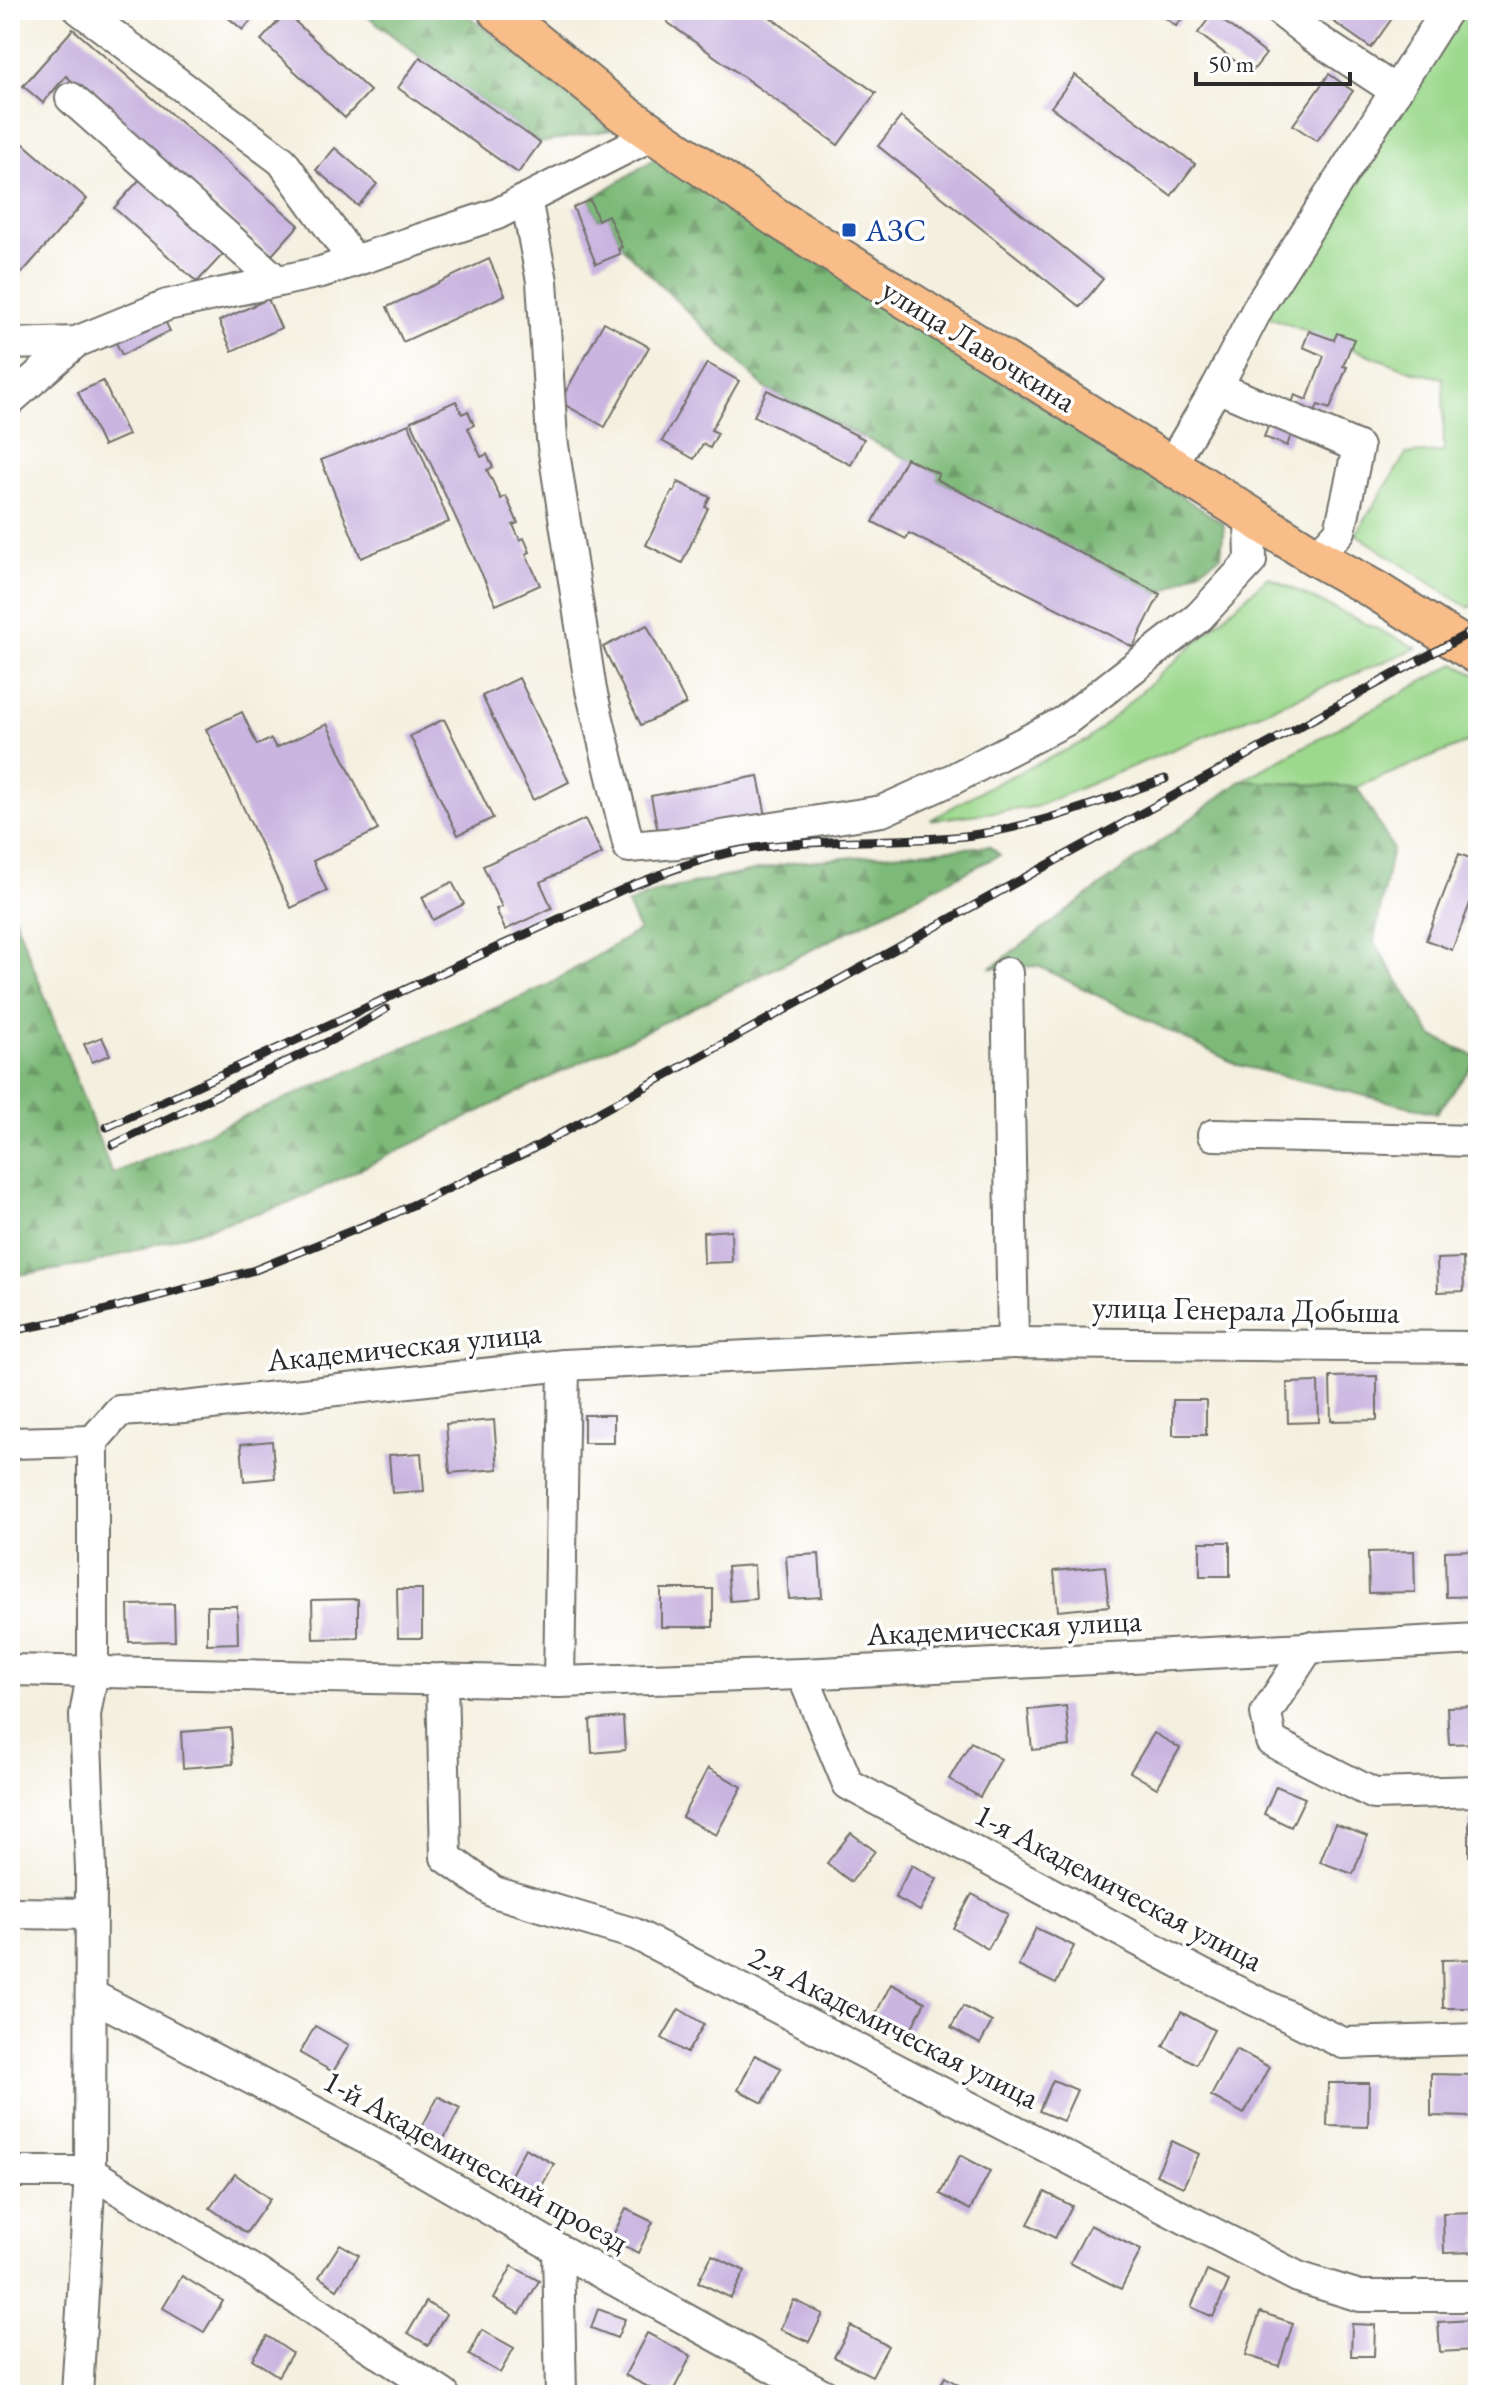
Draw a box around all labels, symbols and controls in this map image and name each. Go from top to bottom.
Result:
scale bar [1196,36,1350,86]
text: 50 m [1208,48,1255,79]
place label: АЗС [864,209,926,251]
marker: АЗС [840,221,858,239]
street label: улица Лавочкина [874,268,1084,422]
street label: улица Генерала Добыша [1092,1285,1400,1333]
street label: Академическая улица [264,1311,544,1381]
street label: Академическая улица [864,1599,1143,1655]
street label: 1-я Академическая улица [968,1793,1271,1981]
street label: 2-я Академическая улица [742,1936,1047,2119]
street label: 1-й Академический проезд [316,2059,637,2263]

